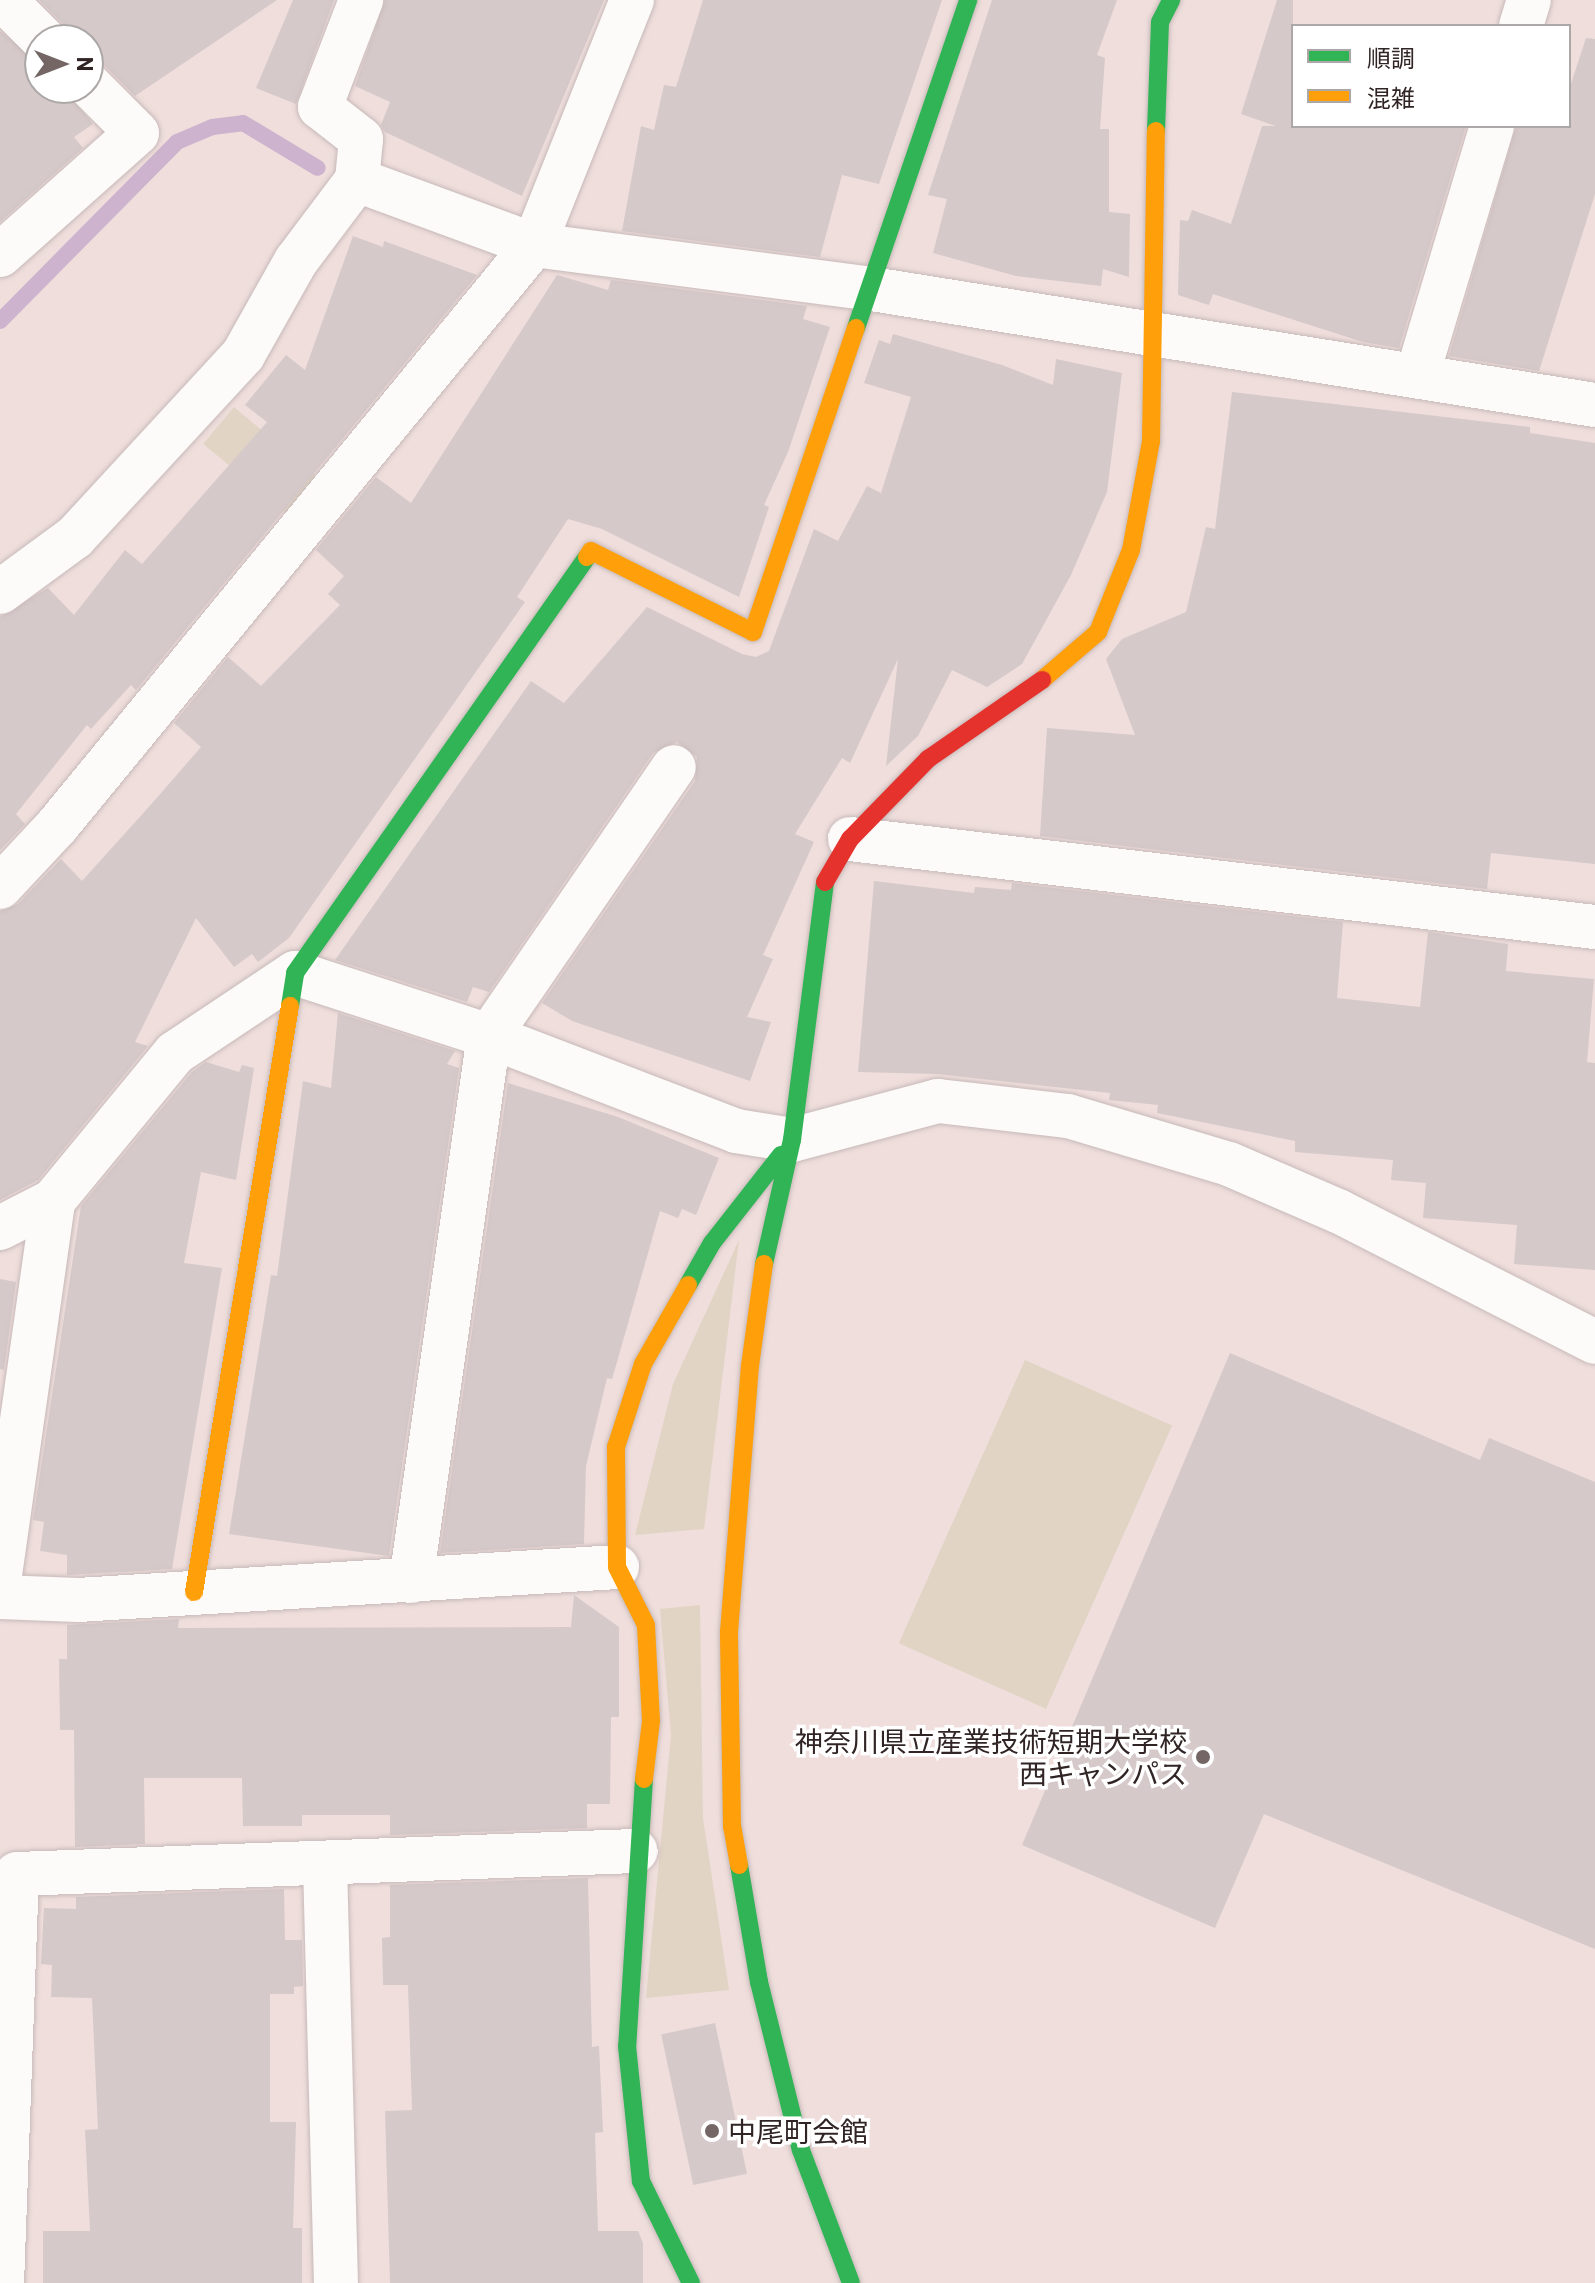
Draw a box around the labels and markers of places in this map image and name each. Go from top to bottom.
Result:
place label: 神奈川県立産業技術短期大学校 西キャンパス [795,1724,1187,1790]
marker: 神奈川県立産業技術短期大学校 西キャンパス [1194,1748,1212,1766]
place label: 中尾町会館 [728,2114,868,2148]
marker: 中尾町会館 [703,2122,721,2140]

